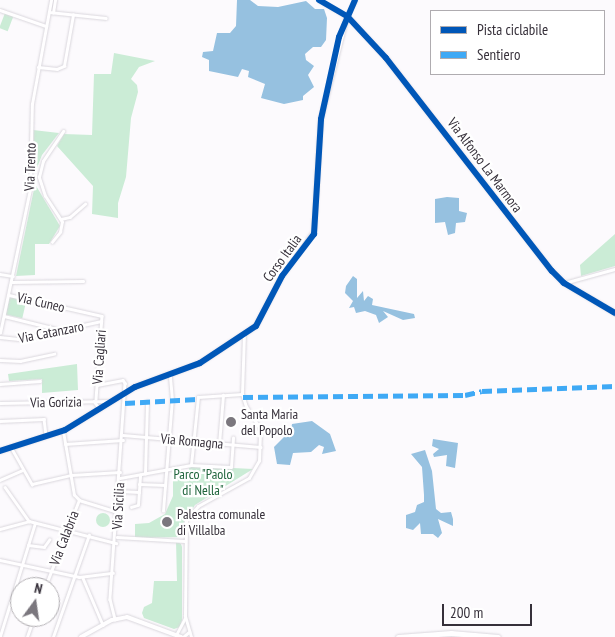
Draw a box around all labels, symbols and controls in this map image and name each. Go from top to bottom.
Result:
legend [430,10,605,75]
text: Pista ciclabile [477,20,548,39]
text: Sentiero [477,45,520,64]
street label: Via Alfonso La Marmora [444,114,526,216]
street label: Via Trento [21,142,39,192]
street label: Corso Italia [259,231,305,285]
street label: Via Cuneo [16,288,66,316]
street label: Via Catanzaro [17,317,85,347]
street label: Via Cagliari [89,329,109,385]
street label: Via Gorizia [30,393,82,411]
place label: Santa Maria del Popolo [241,406,298,438]
marker: Santa Maria del Popolo [225,416,237,428]
street label: Via Romagna [160,430,224,452]
park label: Parco "Paolo di Nella" [173,466,233,498]
street label: Via Sicilia [108,482,128,530]
place label: Palestra comunale di Villalba [177,506,265,538]
street label: Via Calabria [46,508,82,568]
marker: Palestra comunale di Villalba [161,516,173,528]
north arrow [10,577,60,627]
text: N [33,579,44,598]
scale bar [445,594,535,626]
text: 200 m [450,603,483,622]

